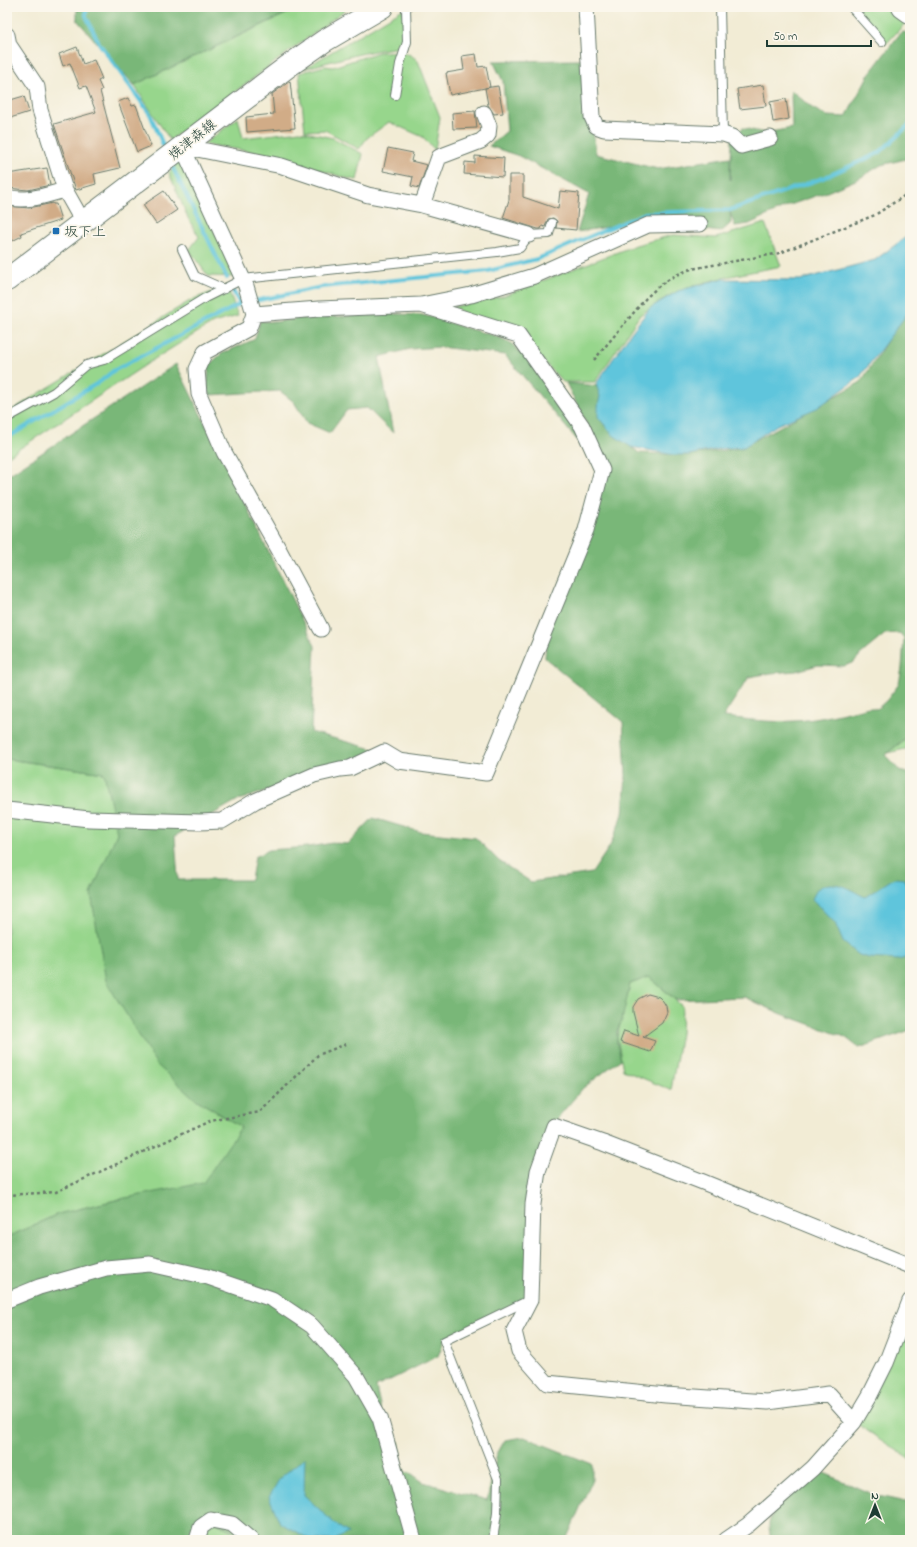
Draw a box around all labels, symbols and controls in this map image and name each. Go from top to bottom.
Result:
scale bar [767,22,871,48]
text: 50 m [773,28,797,46]
street label: 焼津森線 [164,115,221,166]
place label: 坂下上 [64,222,106,243]
marker: 坂下上 [51,226,61,236]
north arrow [855,1485,895,1525]
text: N [871,1488,879,1504]

